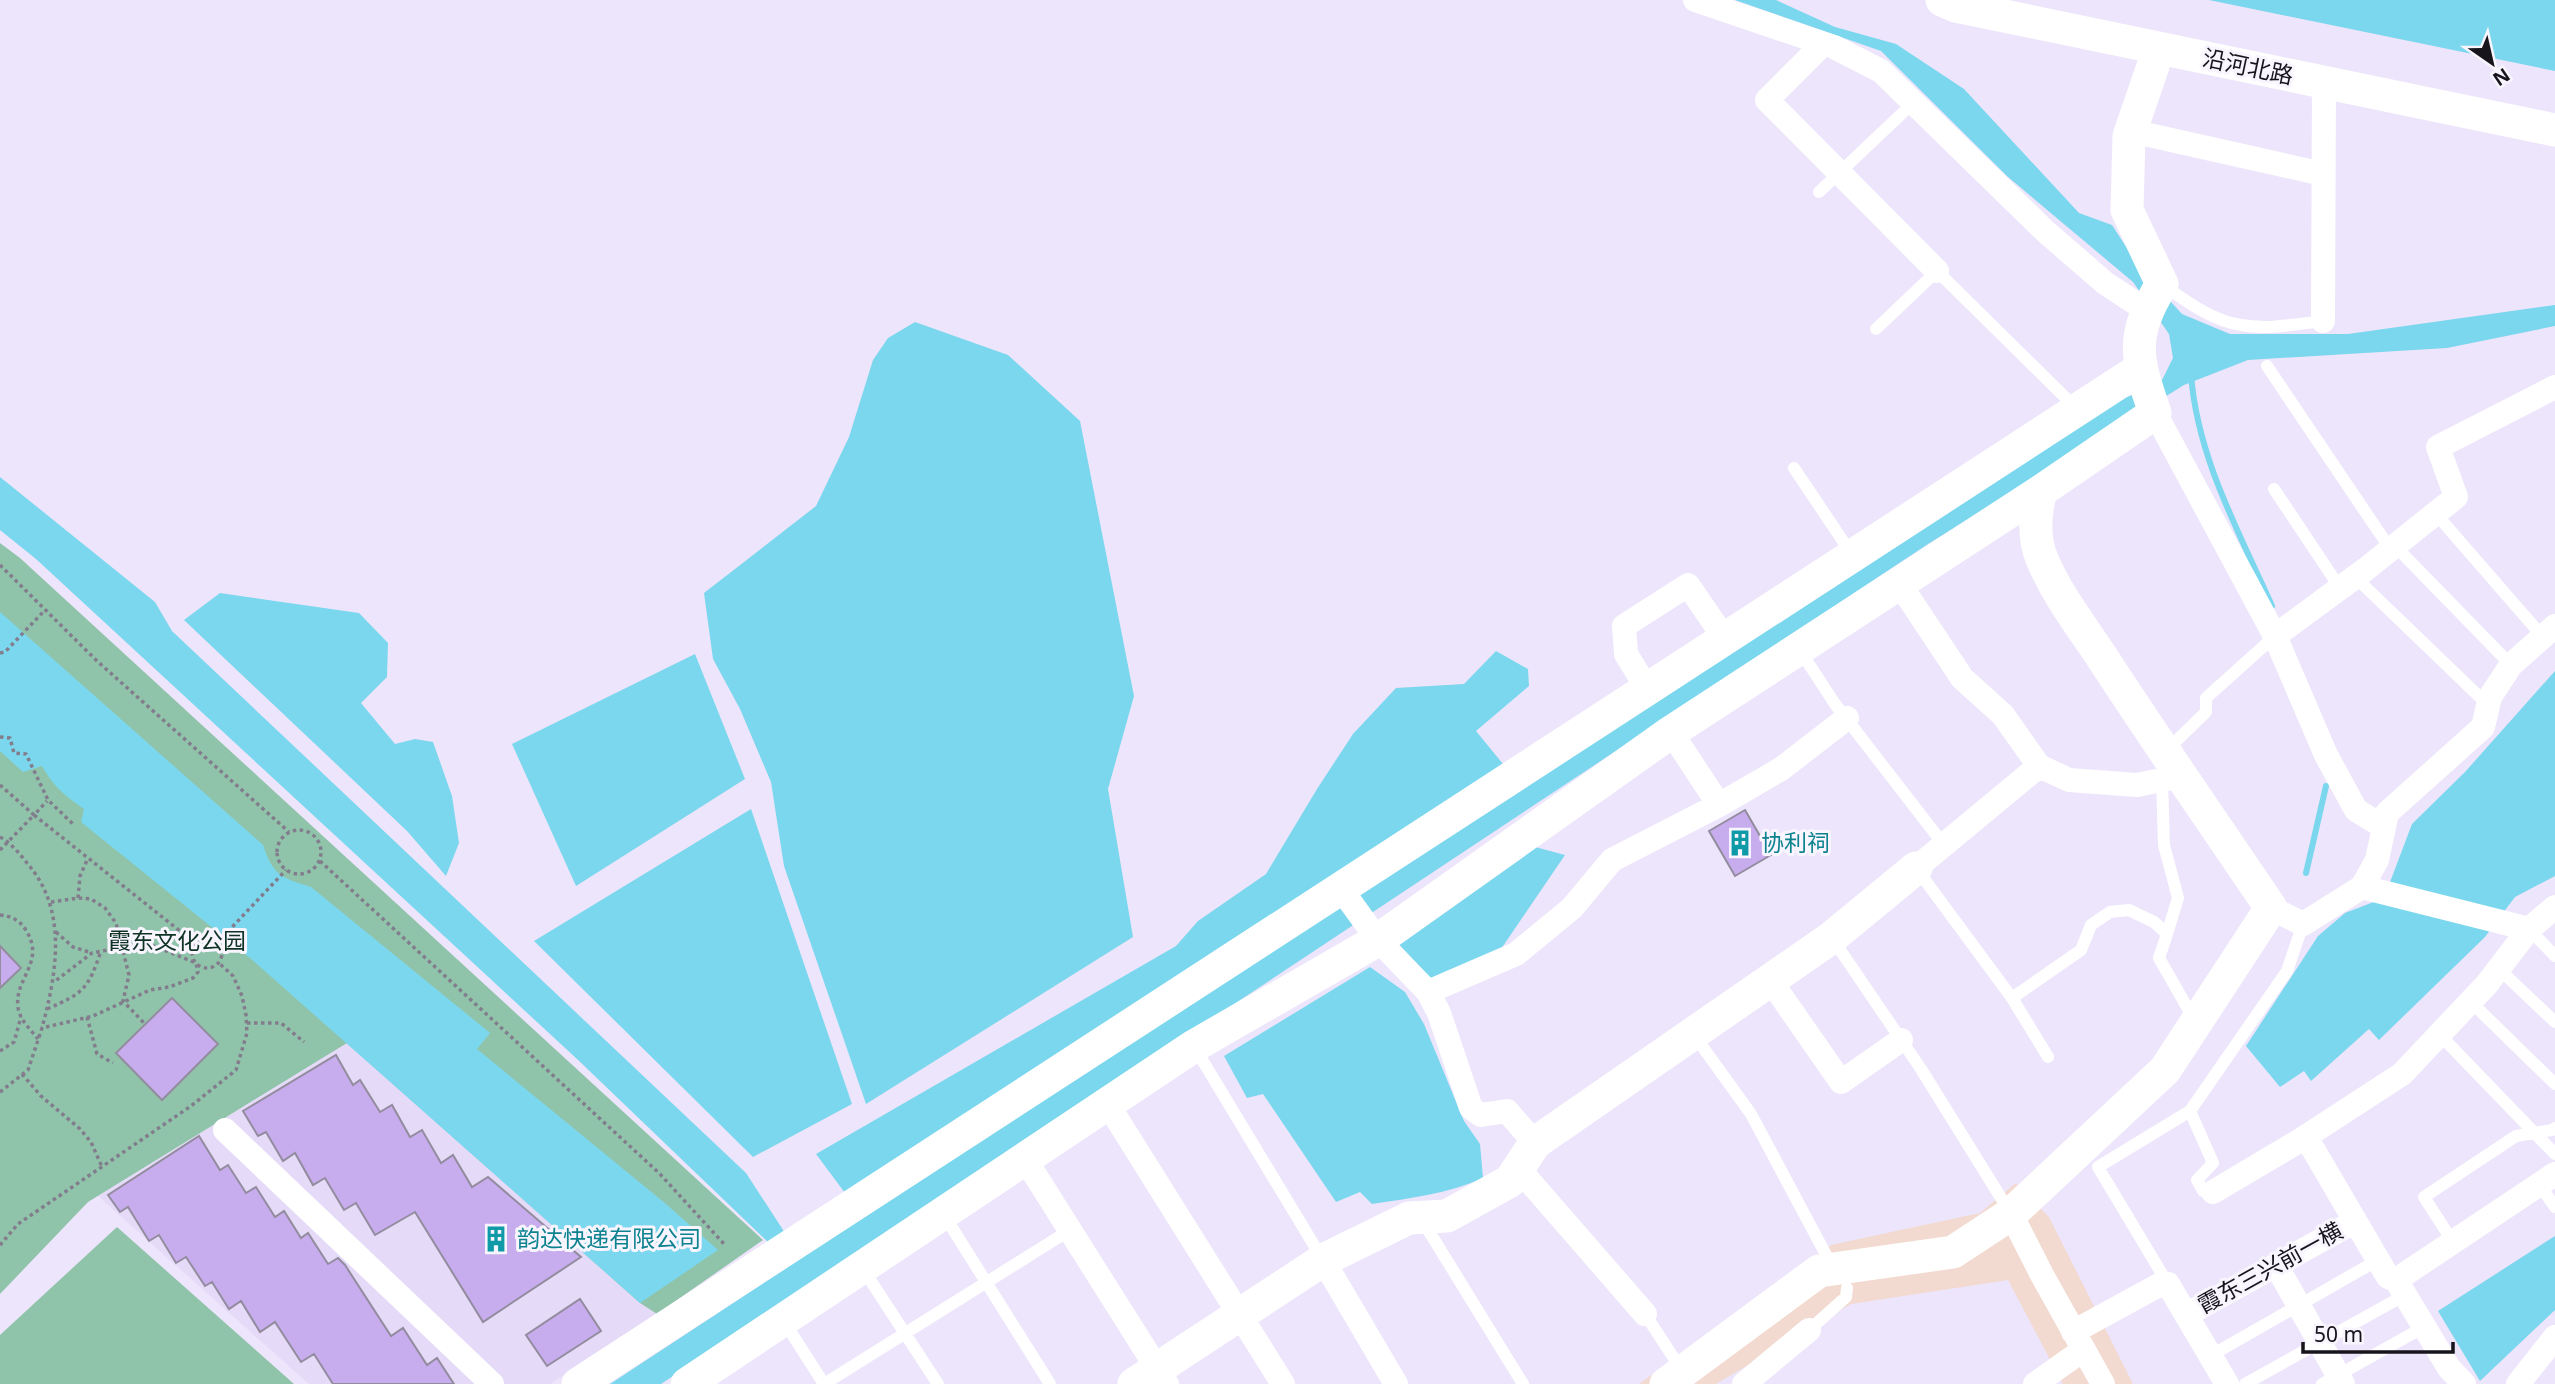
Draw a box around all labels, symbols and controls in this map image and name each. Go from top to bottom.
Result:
north arrow [2457,28,2527,98]
street label: 沿河北路 [2200,41,2297,91]
text: N [2488,62,2515,92]
place label: 协利祠 [1761,826,1830,858]
building icon: 协利祠 [1725,828,1755,858]
park label: 霞东文化公园 [108,924,246,956]
street label: 霞东三兴前一横 [2191,1214,2348,1320]
place label: 韵达快递有限公司 [517,1222,701,1254]
building icon: 韵达快递有限公司 [481,1224,511,1254]
scale bar [2303,1310,2454,1354]
text: 50 m [2314,1320,2363,1348]

